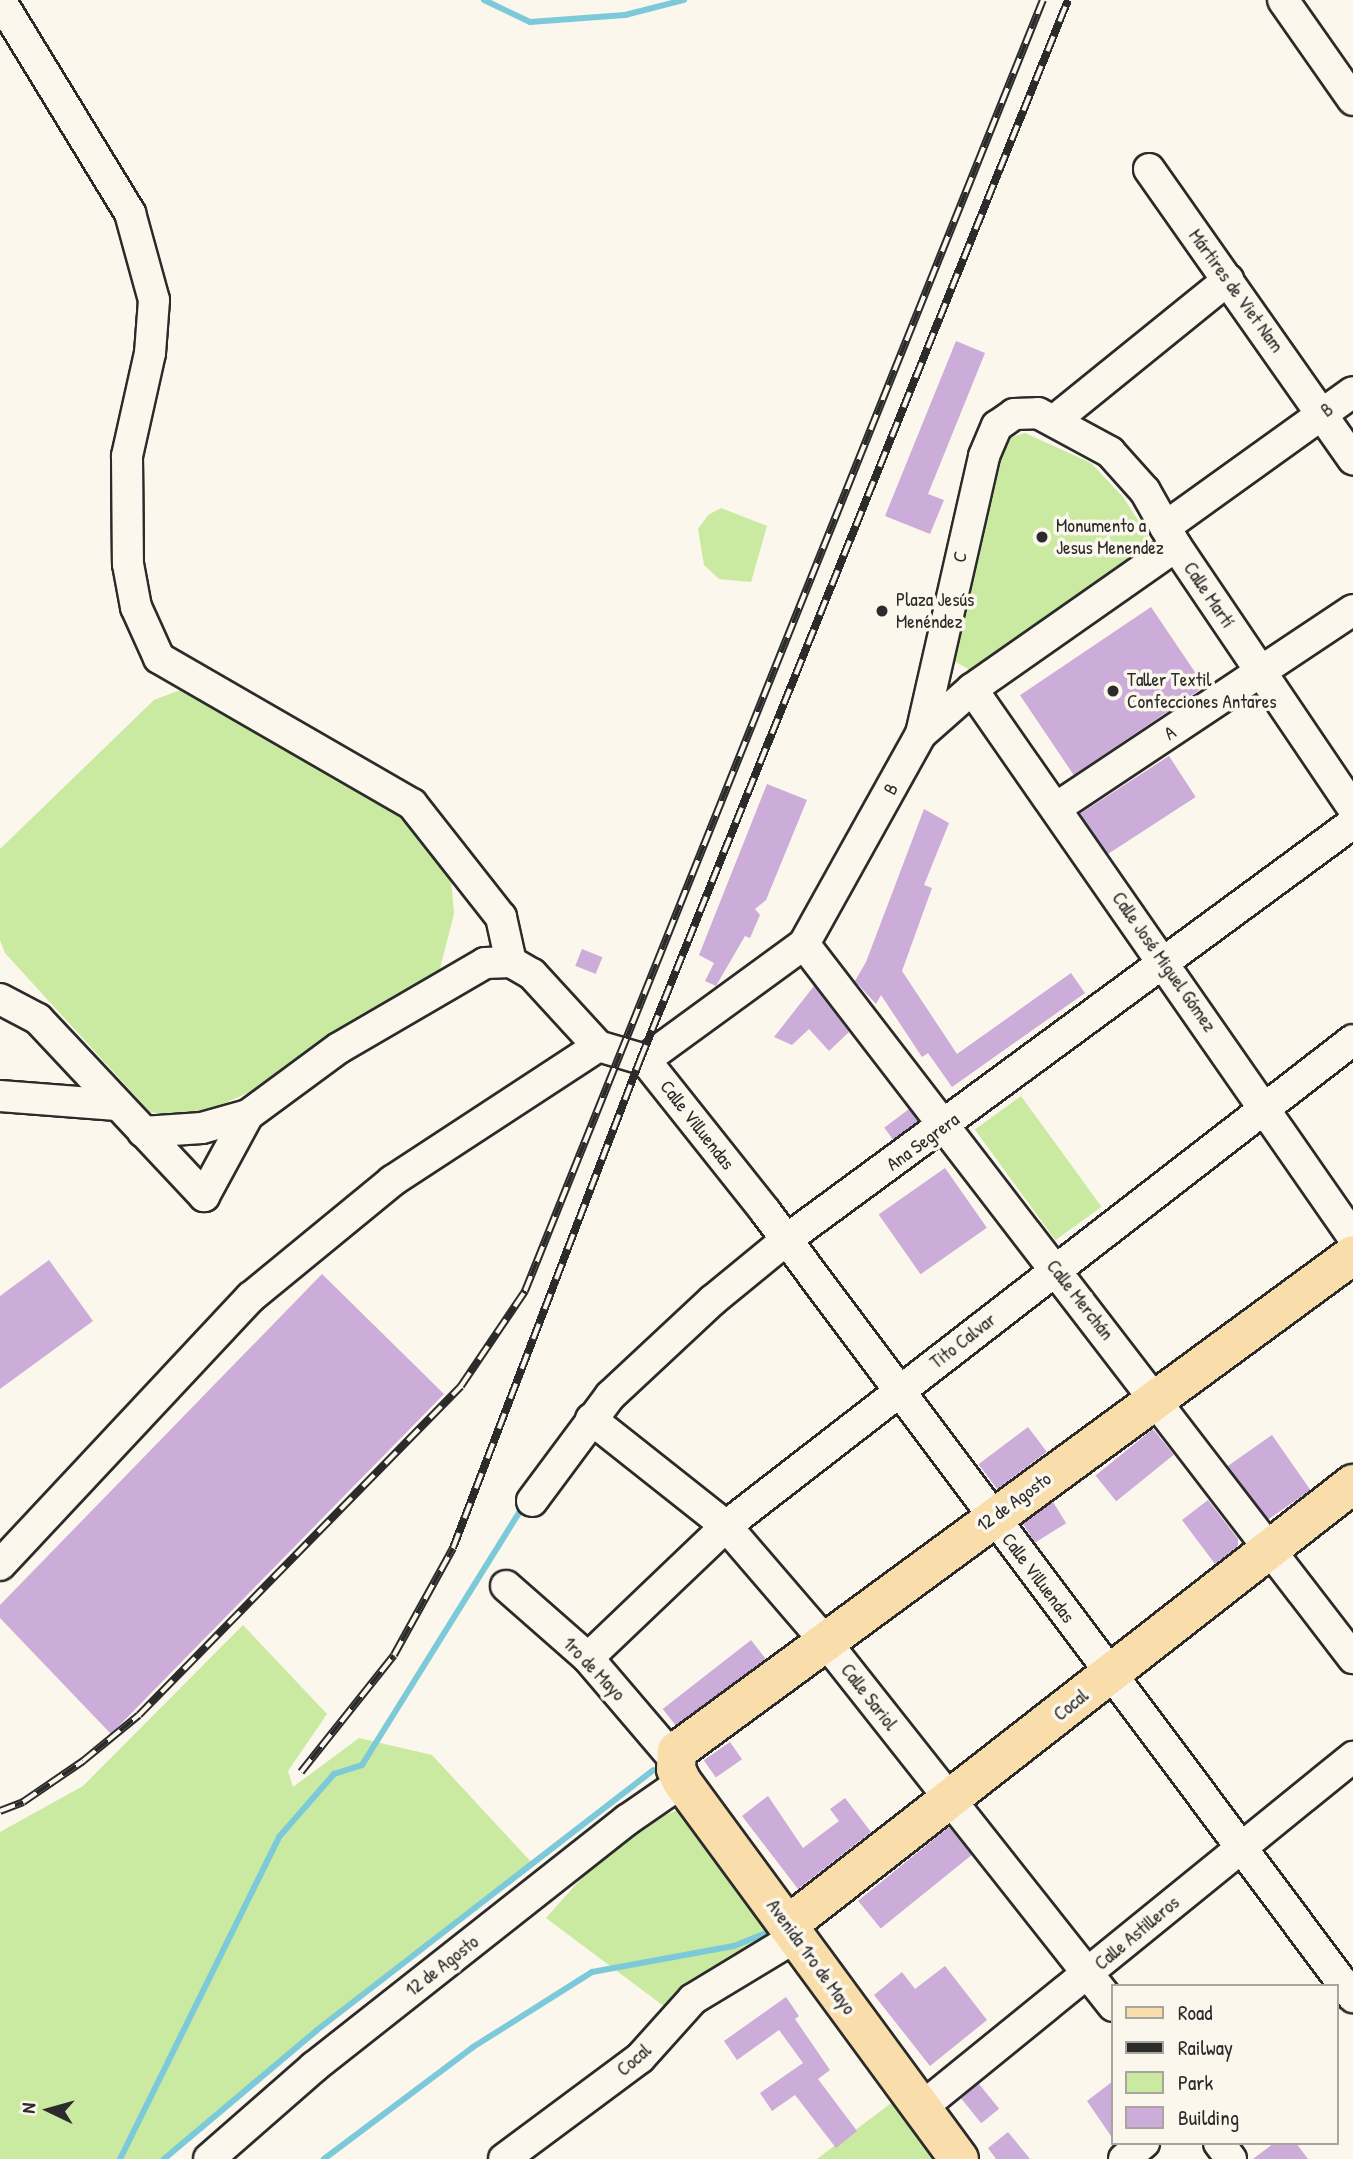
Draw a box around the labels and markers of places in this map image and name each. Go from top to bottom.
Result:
place label: Monumento a Jesus Menendez [1056,515,1164,559]
marker: Monumento a Jesus Menendez [1034,529,1050,545]
place label: Plaza Jesús Menéndez [896,589,974,633]
marker: Plaza Jesús Menéndez [874,603,890,619]
place label: Taller Textil Confecciones Antares [1127,669,1277,713]
marker: Taller Textil Confecciones Antares [1105,683,1121,699]

